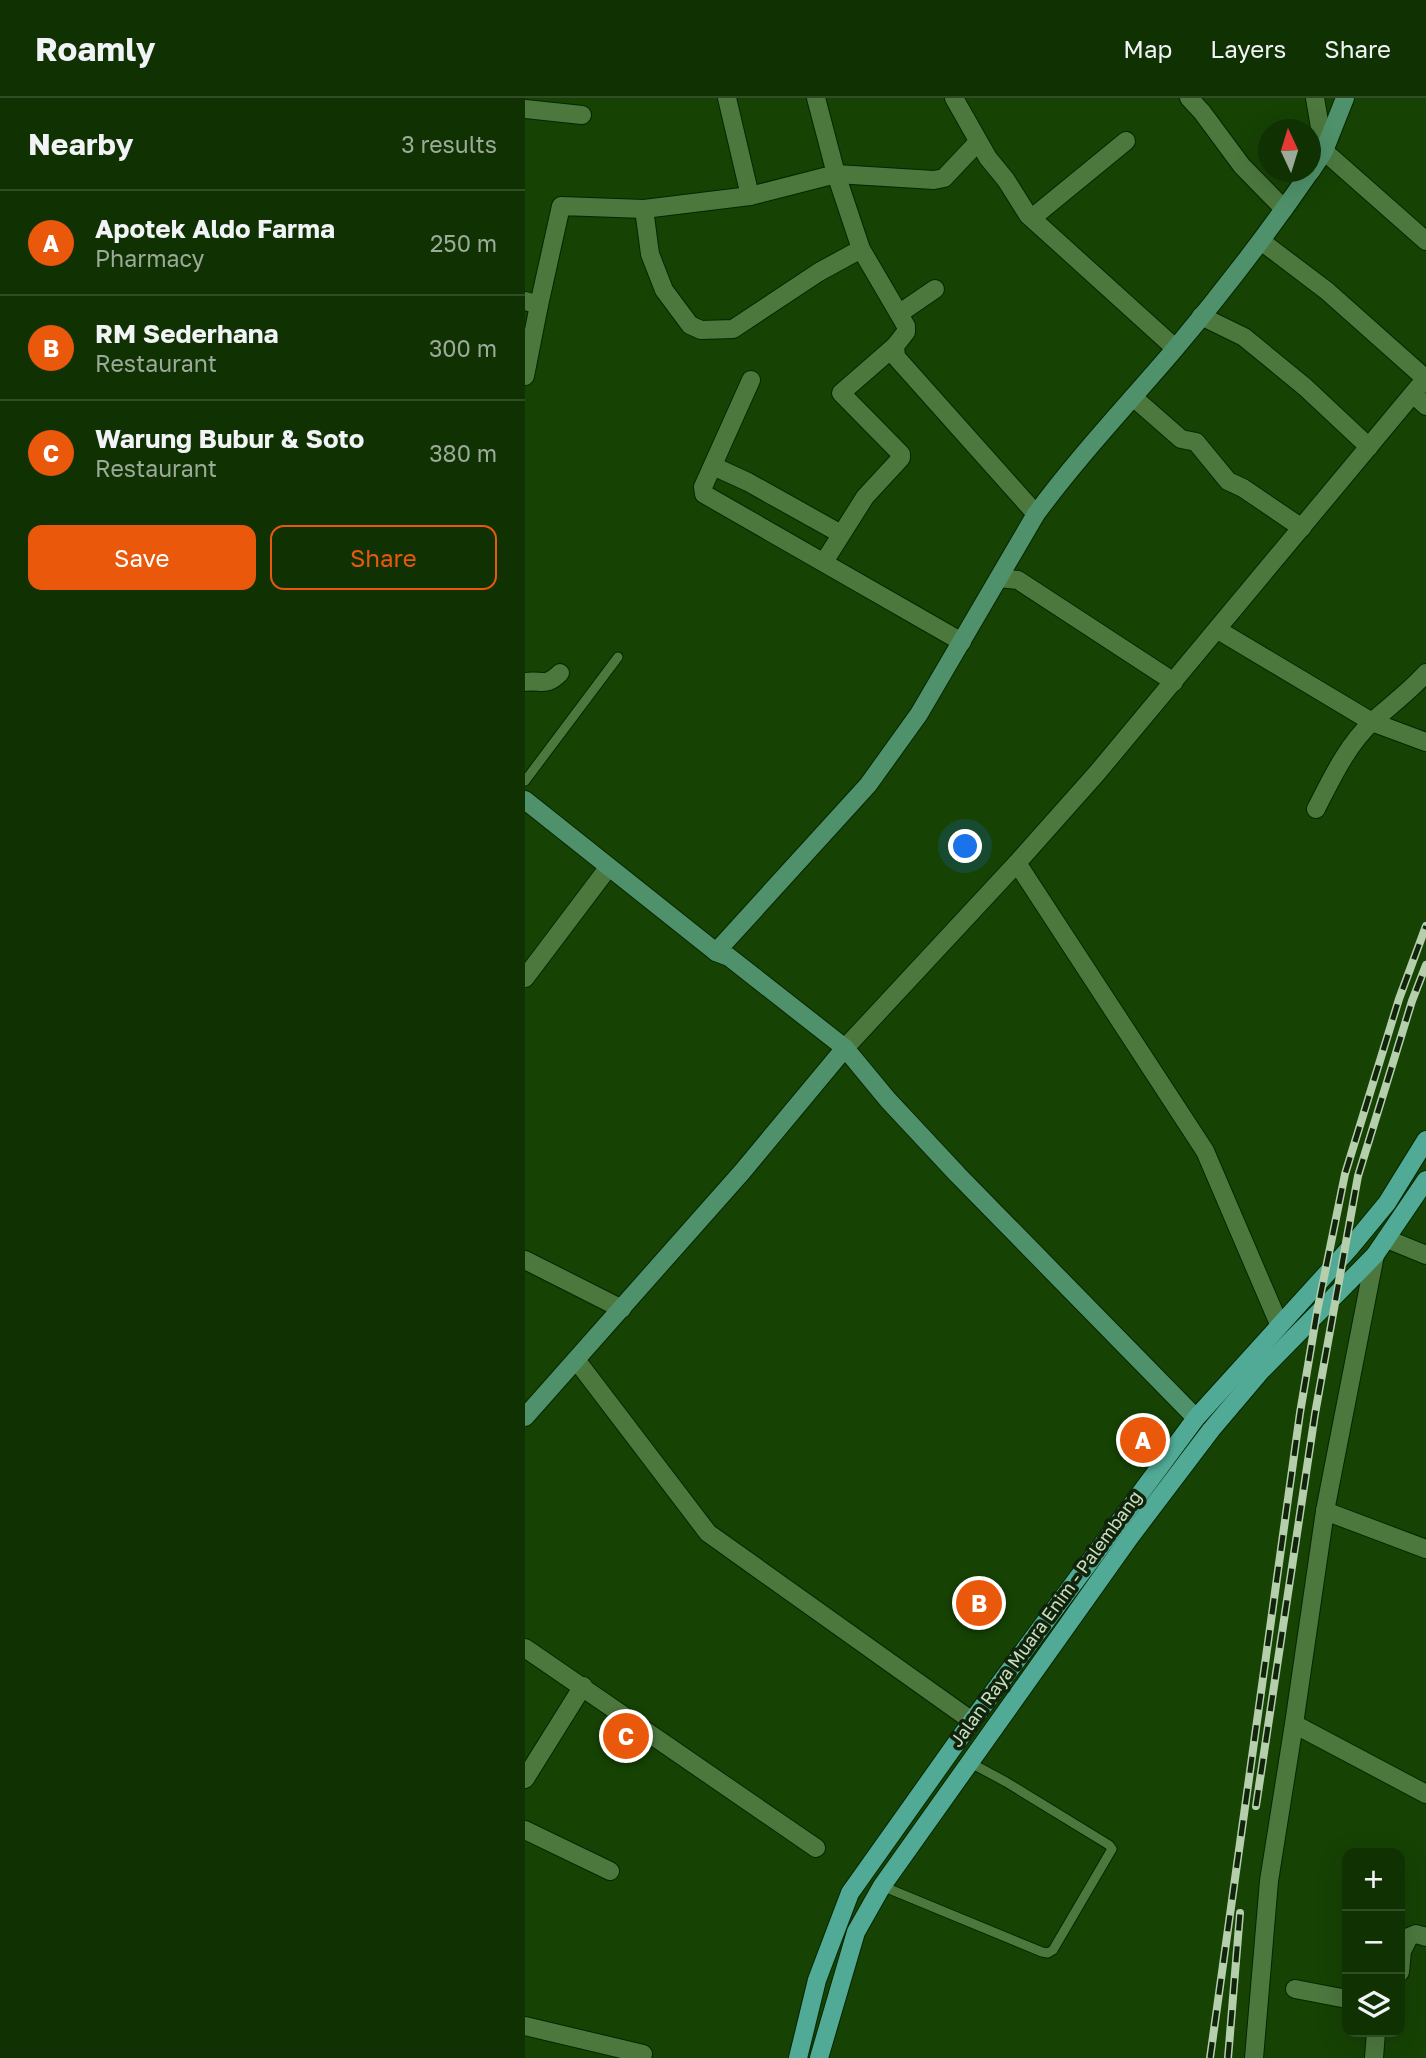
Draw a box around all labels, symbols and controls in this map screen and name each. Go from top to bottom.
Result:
text: Roamly [35,29,155,68]
text: Map [1123,34,1172,63]
text: Layers [1210,34,1286,63]
text: Share [1324,34,1391,63]
north arrow [1258,119,1321,182]
text: Nearby [28,126,133,162]
text: 3 results [401,130,497,158]
text: Apotek Aldo Farma [95,213,335,244]
text: A [43,229,59,257]
text: 250 m [430,229,497,257]
text: Pharmacy [95,244,204,272]
text: RM Sederhana [95,318,279,349]
text: B [43,334,59,362]
text: 300 m [429,334,497,362]
text: Restaurant [95,349,217,377]
text: Warung Bubur & Soto [95,423,364,454]
text: C [43,439,59,467]
text: 380 m [429,439,497,467]
text: Restaurant [95,454,217,482]
button: Save [28,525,256,590]
button: Share [270,525,497,590]
your location [948,829,982,863]
pin: A [1120,1414,1166,1466]
street label: Jalan Raya Muara Enim - Palembang [945,1486,1146,1751]
pin: B [956,1577,1002,1629]
pin: C [603,1710,649,1762]
map controls [1342,1848,1405,2037]
button: + [1342,1848,1405,1911]
button: − [1342,1911,1405,1974]
button: layers [1342,1974,1405,2037]

